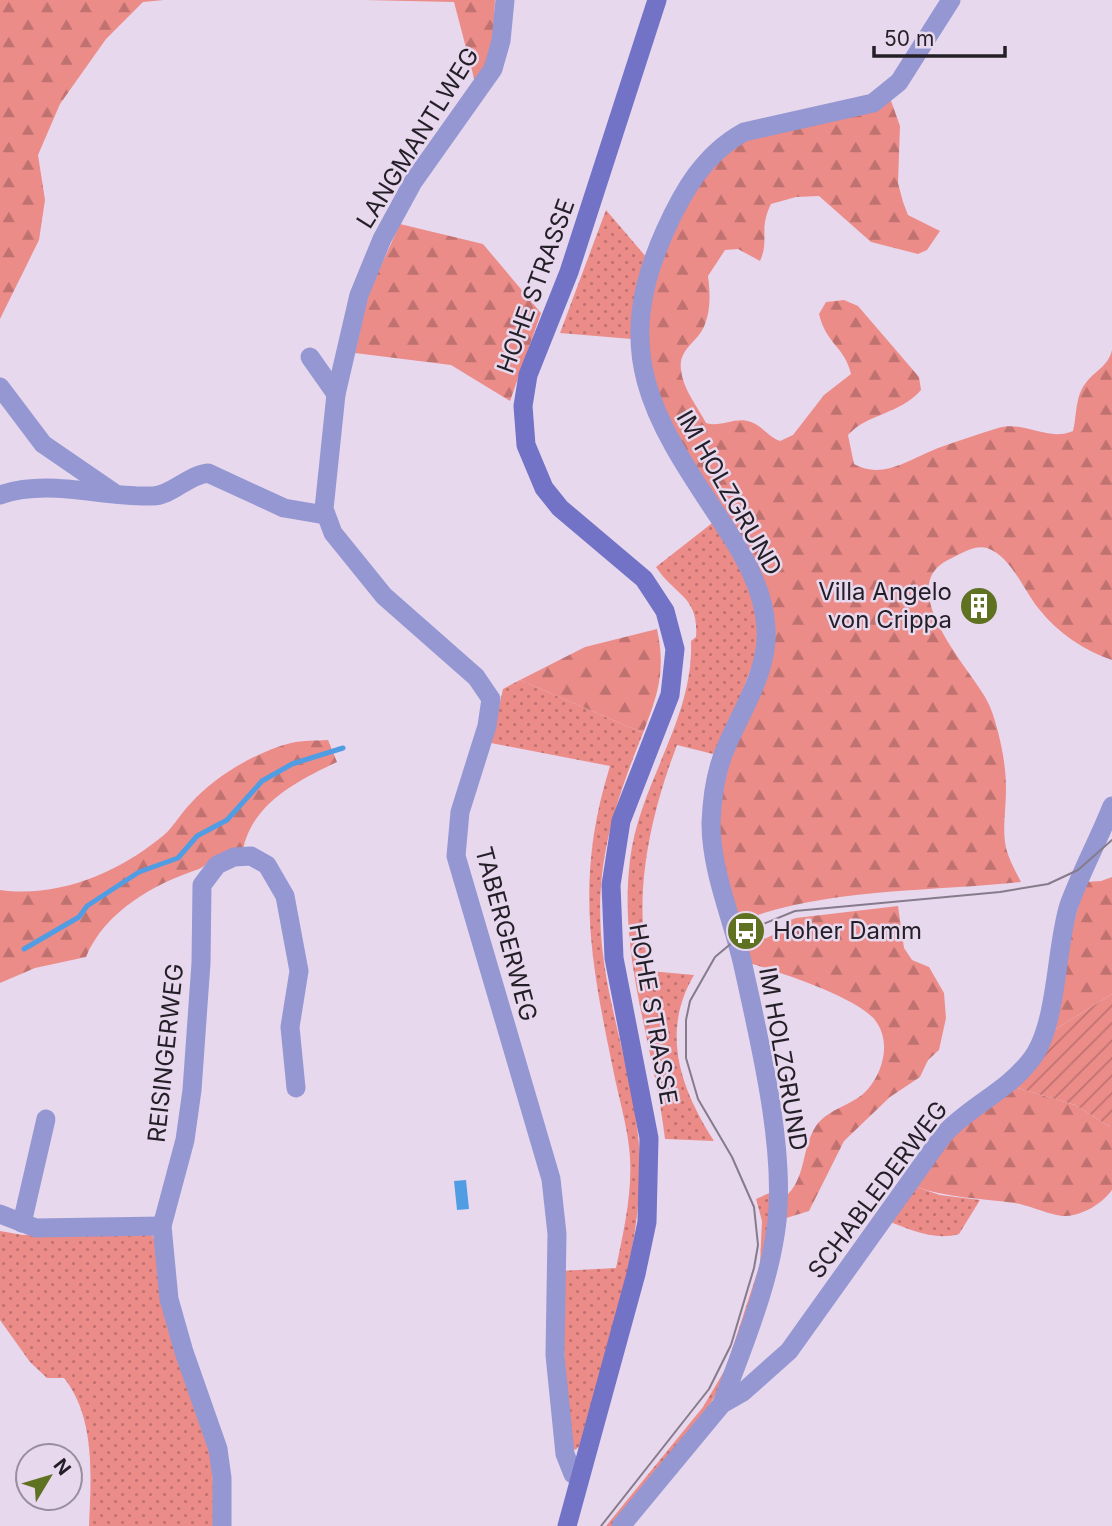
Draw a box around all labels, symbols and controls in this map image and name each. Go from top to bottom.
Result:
scale bar [874,14,1005,58]
text: 50 m [884,26,934,51]
street label: LANGMANTLWEG [350,42,485,233]
street label: HOHE STRASSE [491,195,581,377]
street label: IM HOLZGRUND [670,405,788,580]
place label: Villa Angelo von Crippa [818,577,952,634]
building icon: Villa Angelo von Crippa [958,585,1000,627]
street label: TABERGERWEG [469,844,544,1024]
bus stop icon: Hoher Damm [725,910,767,952]
place label: Hoher Damm [773,916,922,945]
street label: HOHE STRASSE [623,921,684,1107]
street label: REISINGERWEG [142,962,189,1144]
street label: IM HOLZGRUND [753,965,814,1153]
street label: SCHABLEDERWEG [802,1095,954,1284]
north arrow [14,1442,84,1512]
text: N [48,1454,76,1480]

